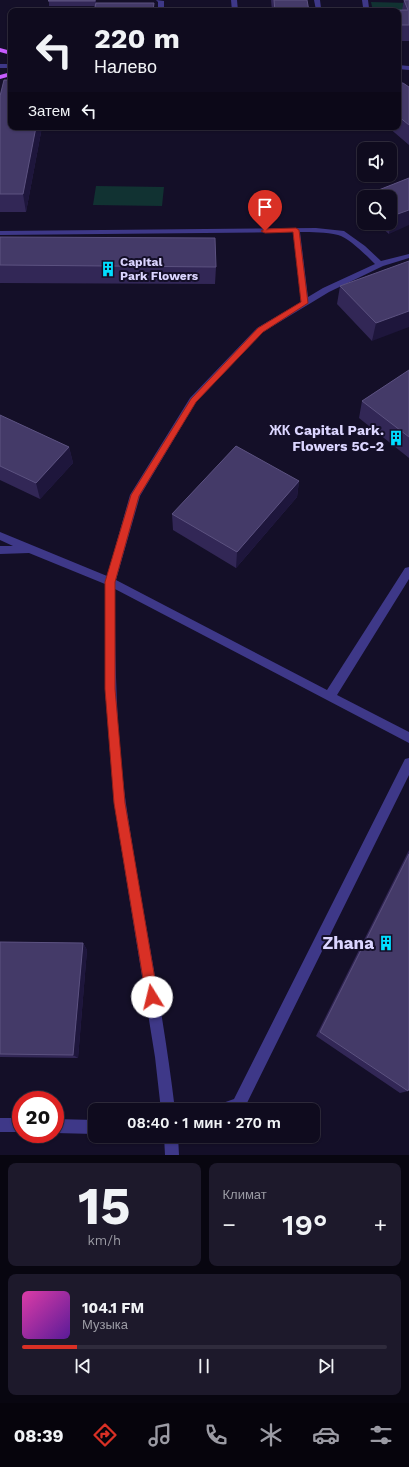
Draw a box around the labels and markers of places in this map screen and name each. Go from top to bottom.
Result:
pin [248,190,282,231]
place label: Capital Park Flowers [120,255,199,283]
building icon: Capital Park Flowers [99,260,117,278]
place label: ЖК Capital Park. Flowers 5C-2 [268,422,384,454]
building icon: ЖК Capital Park. Flowers 5C-2 [387,429,405,447]
place label: Zhana [322,933,374,953]
building icon: Zhana [377,934,395,952]

